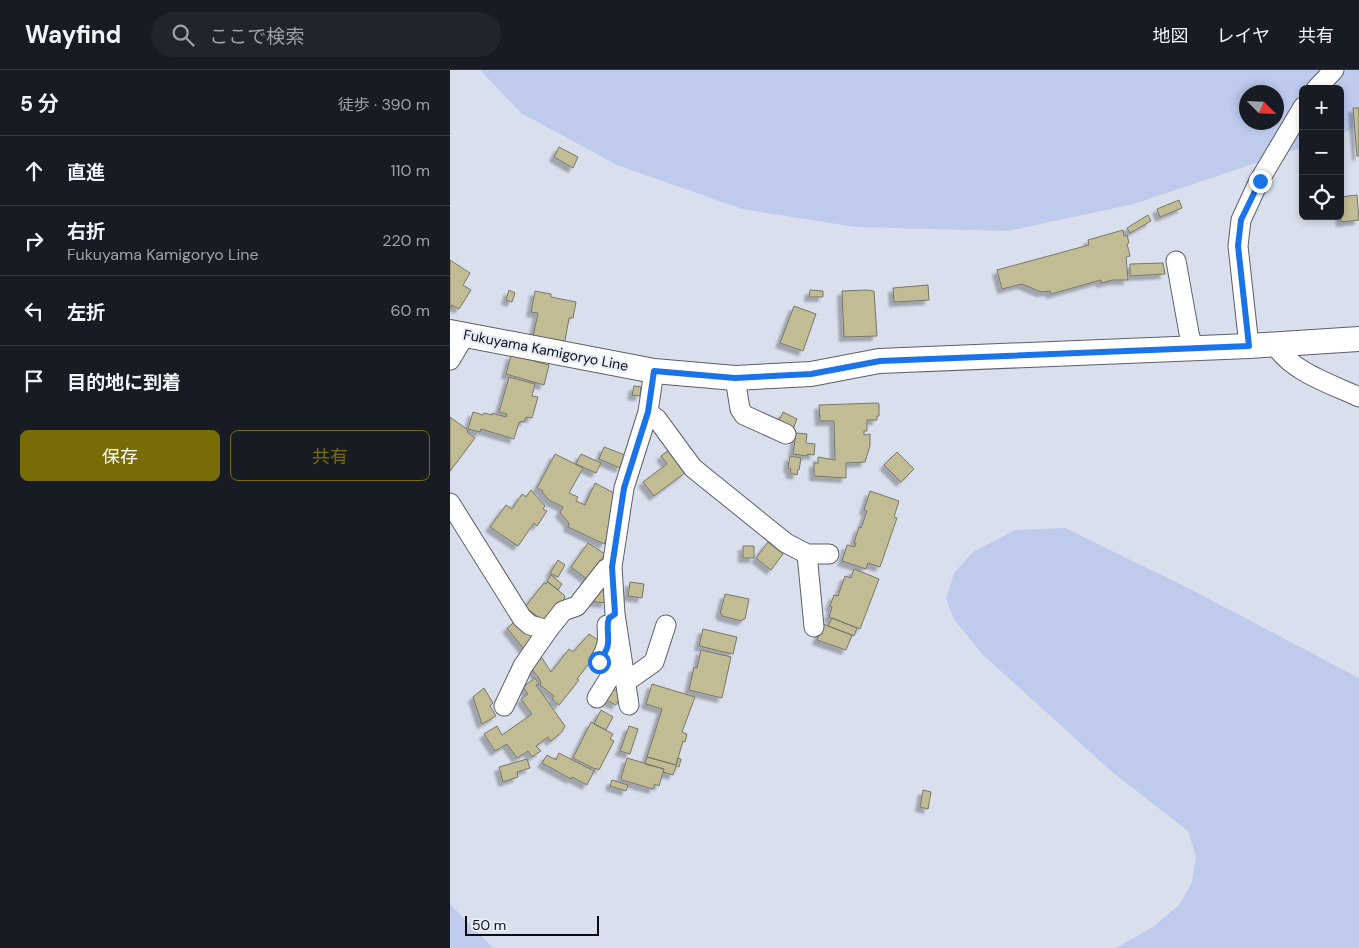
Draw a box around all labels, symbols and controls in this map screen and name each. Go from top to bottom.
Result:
search box [151,12,501,57]
text: Wayfind [25,19,121,50]
icon: search [169,21,197,49]
text: ここで検索 [209,24,304,49]
text: 地図 [1153,24,1189,48]
text: レイヤ [1217,24,1270,48]
text: 共有 [1298,24,1334,48]
north arrow [1239,85,1284,130]
map controls [1299,85,1344,220]
button: + [1299,85,1344,130]
text: 5 分 [20,90,59,118]
text: 徒歩 · 390 m [338,94,430,115]
button: − [1299,130,1344,175]
icon: ahead [20,157,48,185]
text: 直進 [67,160,105,185]
text: 110 m [391,160,430,181]
route end [1249,170,1272,193]
button: locate [1299,175,1344,220]
text: 右折 [67,219,105,244]
icon: right [20,227,48,255]
text: 220 m [382,230,430,251]
text: Fukuyama Kamigoryo Line [67,244,259,265]
icon: left [20,297,48,325]
text: 左折 [67,300,105,325]
text: 60 m [390,300,430,321]
street label: Fukuyama Kamigoryo Line [462,325,630,375]
icon: arrive [20,367,48,395]
text: 目的地に到着 [67,370,181,395]
button: 保存 [20,430,220,481]
button: 共有 [230,430,430,481]
route start [588,651,611,674]
scale bar [465,913,599,936]
text: 50 m [472,916,506,934]

